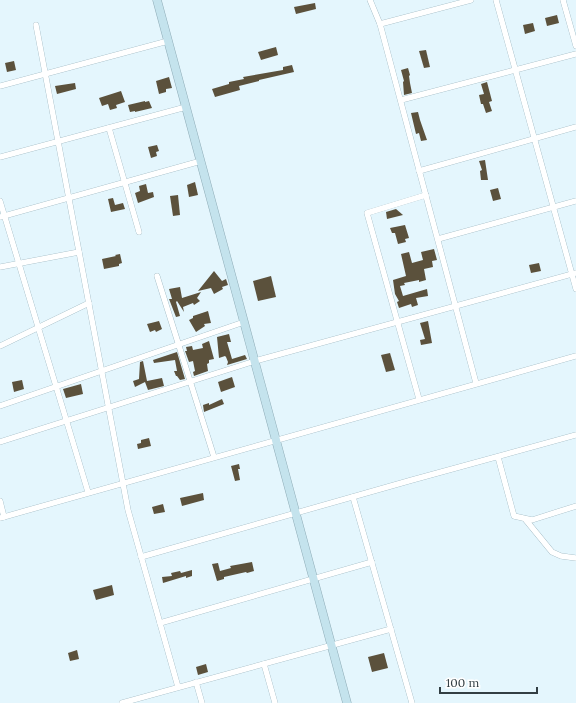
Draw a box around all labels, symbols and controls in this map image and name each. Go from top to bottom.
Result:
scale bar [440,669,537,695]
text: 100 m [446,675,479,690]

